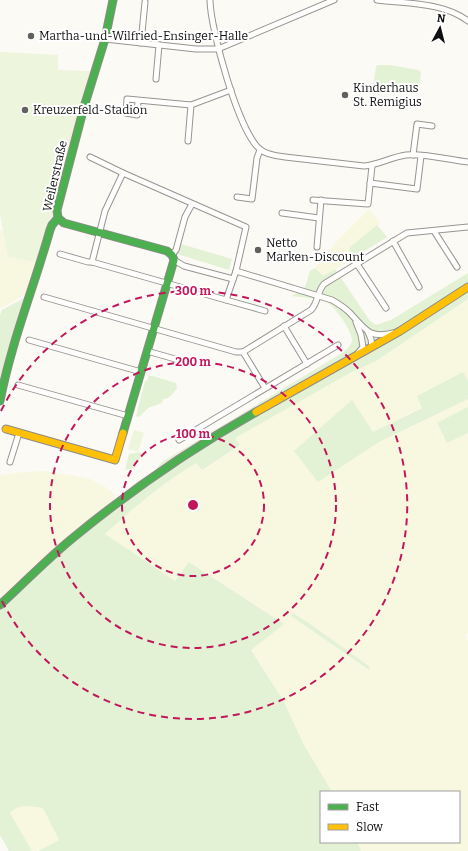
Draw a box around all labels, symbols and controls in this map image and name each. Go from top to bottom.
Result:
north arrow [420,8,460,48]
text: N [436,12,447,26]
place label: Martha-und-Wilfried-Ensinger-Halle [39,29,248,43]
marker: Martha-und-Wilfried-Ensinger-Halle [26,31,36,41]
place label: Kinderhaus St. Remigius [353,81,422,109]
marker: Kinderhaus St. Remigius [340,90,350,100]
place label: Kreuzerfeld-Stadion [33,103,148,117]
marker: Kreuzerfeld-Stadion [20,105,30,115]
street label: Weilerstraße [40,139,70,213]
place label: Netto Marken-Discount [266,236,365,264]
marker: Netto Marken-Discount [253,245,263,255]
text: 300 m [175,284,211,298]
text: 200 m [175,355,211,369]
text: 100 m [176,427,211,441]
centre of rings [186,498,200,512]
legend [320,791,460,843]
text: Fast [356,800,380,814]
text: Slow [356,820,383,834]

